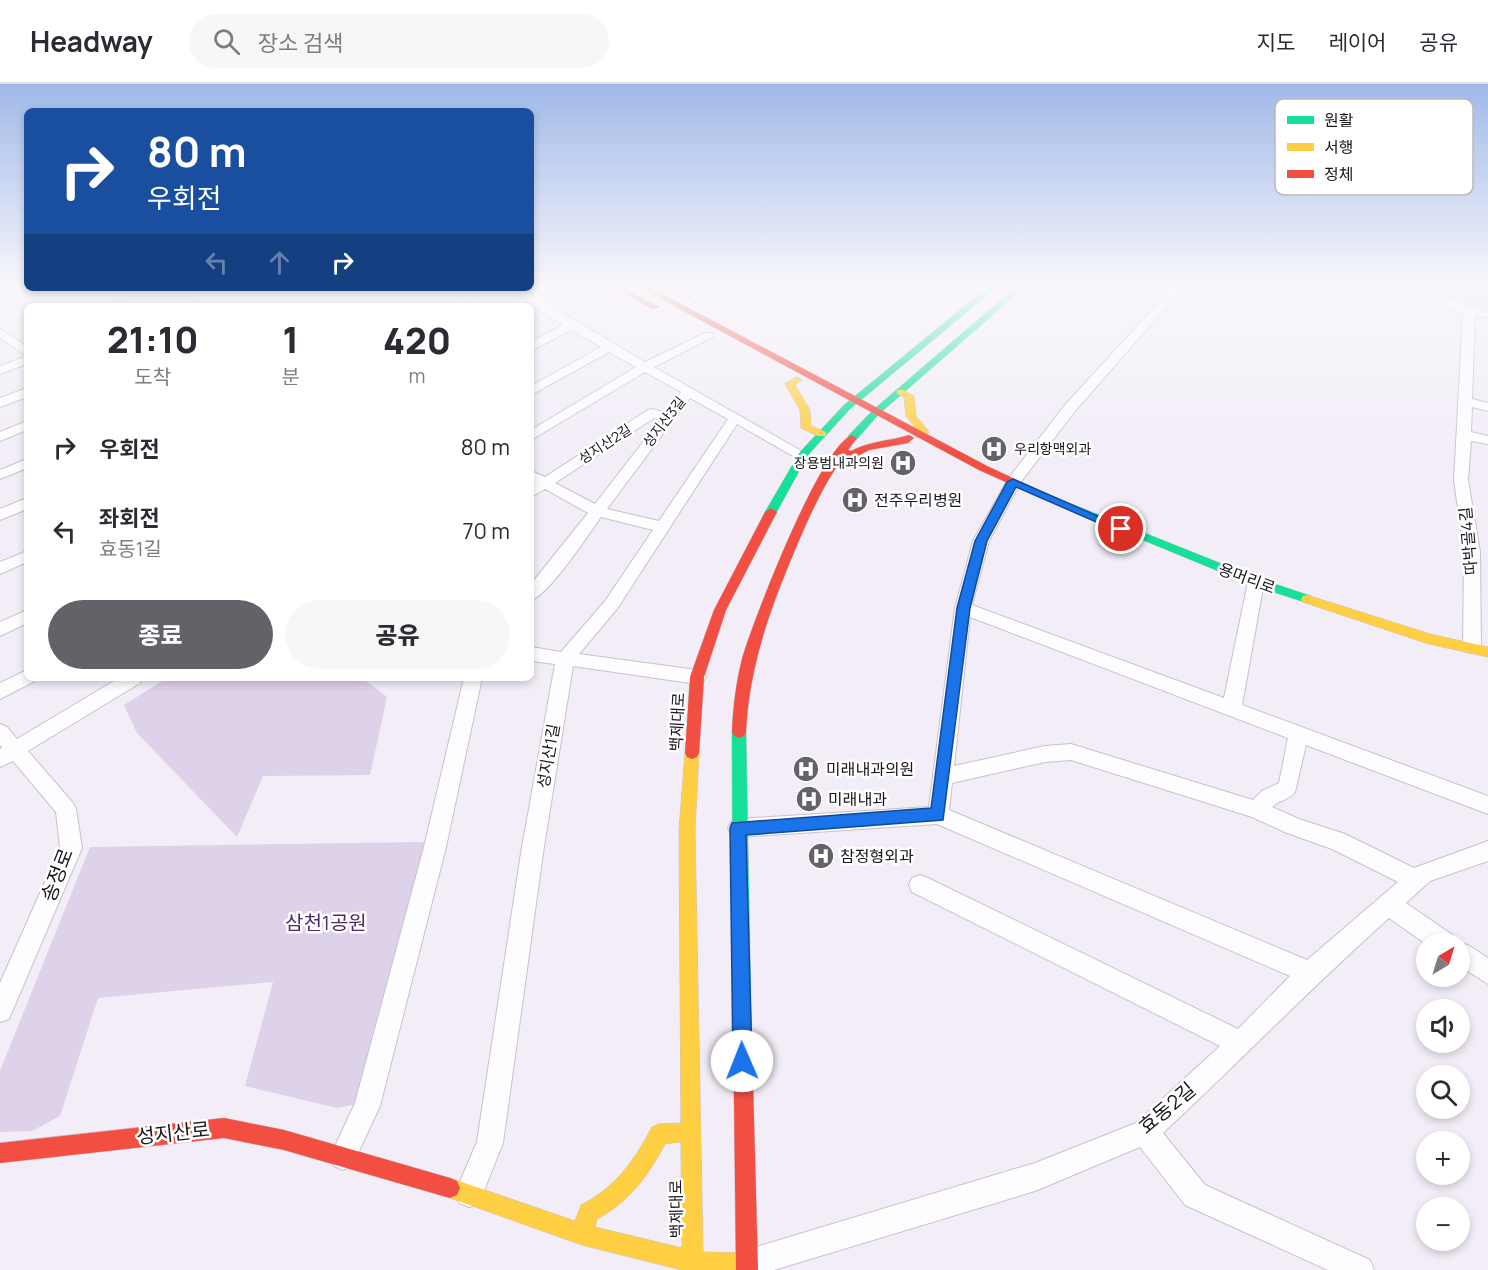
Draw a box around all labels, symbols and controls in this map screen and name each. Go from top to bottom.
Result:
search box [189,14,609,68]
text: Headway [30,22,153,60]
icon: search [210,25,243,58]
text: 장소 검색 [258,28,343,58]
text: 지도 [1257,28,1295,56]
text: 레이어 [1328,28,1386,56]
text: 공유 [1419,28,1458,56]
legend [1275,99,1473,195]
text: 원활 [1324,109,1354,131]
text: 80 m [147,122,247,180]
icon: right [48,132,126,210]
text: 서행 [1324,136,1353,158]
text: 정체 [1324,163,1353,185]
text: 우회전 [147,179,222,216]
icon: left [200,246,233,279]
icon: ahead [263,246,296,279]
icon: right [326,246,359,279]
text: 21:10 [107,315,199,364]
text: 1 [283,315,299,364]
text: 420 [383,316,451,365]
text: m [408,362,425,389]
text: 도착 [134,363,171,390]
text: 분 [282,363,300,390]
street label: 성지산3길 [638,392,689,451]
street label: 성지산2길 [575,419,635,468]
icon: right [48,431,81,464]
text: 80 m [461,432,510,462]
text: 우회전 [99,434,160,464]
hospital icon: 우리항맥외과 [979,434,1009,464]
place label: 우리항맥외과 [1014,439,1091,458]
hospital icon: 장용범내과의원 [888,448,918,478]
place label: 장용범내과의원 [794,453,884,472]
hospital icon: 전주우리병원 [840,485,870,515]
place label: 전주우리병원 [874,489,962,511]
text: 좌회전 [99,503,160,533]
pin [1095,503,1146,554]
street label: 따박골4길 [1454,506,1482,576]
icon: arrive [1104,512,1137,545]
icon: left [48,515,81,548]
text: 70 m [462,516,510,546]
text: 효동1길 [99,535,162,562]
street label: 용머리로 [1216,558,1279,598]
button: 종료 [48,600,273,669]
button: 공유 [285,600,510,669]
street label: 백제대로 [664,692,690,752]
street label: 성지산1길 [532,722,564,790]
hospital icon: 미래내과의원 [791,754,821,784]
place label: 미래내과의원 [826,758,914,780]
hospital icon: 미래내과 [794,784,824,814]
place label: 미래내과 [828,788,887,810]
hospital icon: 참정형외과 [806,841,836,871]
street label: 송정로 [34,844,79,905]
place label: 참정형외과 [840,845,914,867]
park label: 삼천1공원 [285,909,367,936]
north arrow [1416,933,1470,987]
map controls [1416,933,1470,1251]
button: sound [1416,999,1470,1053]
position arrow [710,1029,774,1093]
button: search [1416,1065,1470,1119]
street label: 효동2길 [1132,1076,1201,1139]
street label: 성지산로 [135,1115,211,1150]
button: + [1416,1131,1470,1185]
street label: 백제대로 [664,1179,688,1239]
button: − [1416,1197,1470,1251]

